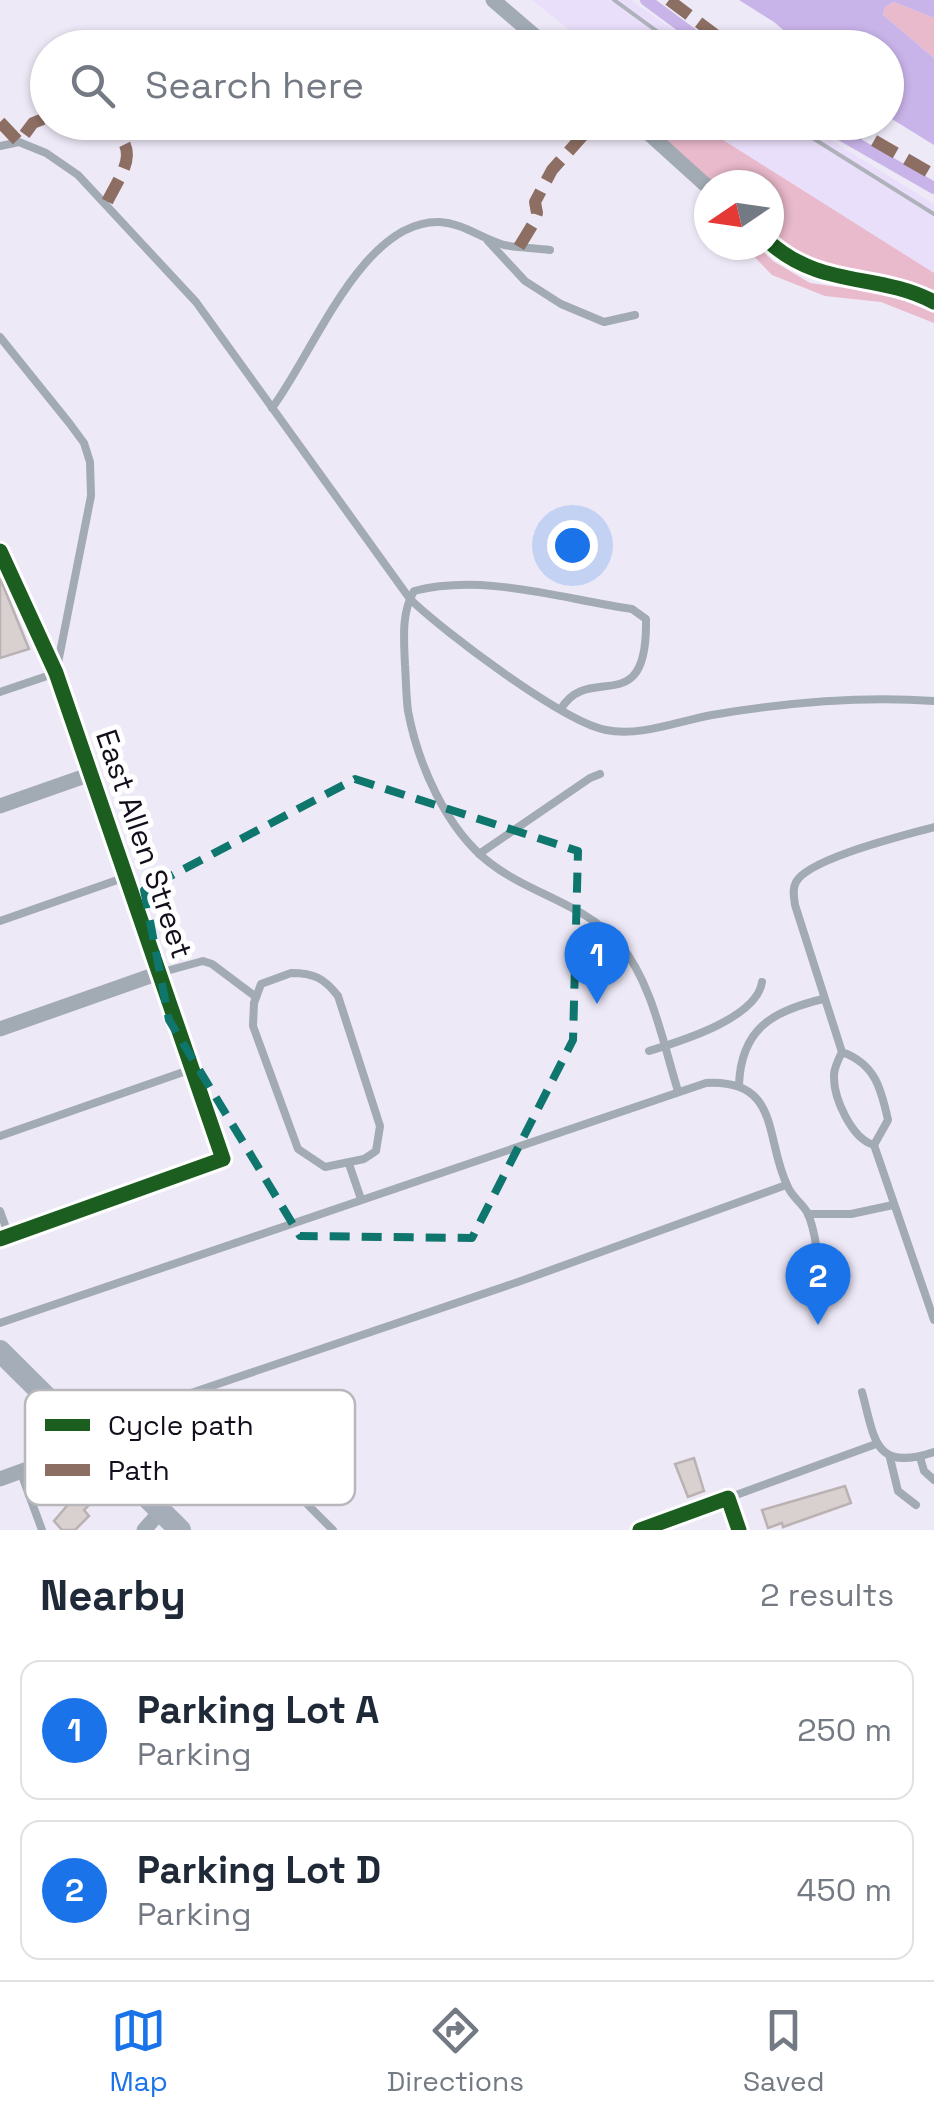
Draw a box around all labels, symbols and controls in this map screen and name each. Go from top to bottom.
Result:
search box [30,30,904,140]
icon: search [65,58,120,113]
text: Search here [145,61,364,109]
north arrow [694,170,784,260]
your location [547,520,598,571]
street label: East Allen Street [87,724,202,964]
pin: 1 [564,922,630,1004]
pin: 2 [786,1242,850,1325]
legend [25,1390,355,1505]
text: Cycle path [108,1407,254,1443]
text: Path [108,1452,170,1488]
text: Nearby [40,1569,186,1622]
text: 2 results [760,1575,894,1615]
text: Parking Lot A [137,1686,379,1734]
text: 1 [67,1710,82,1750]
text: 250 m [797,1710,892,1750]
text: Parking [137,1734,252,1774]
text: Parking Lot D [137,1846,381,1894]
text: 2 [65,1870,84,1910]
text: 450 m [797,1870,892,1910]
text: Parking [137,1894,252,1934]
tab: Map [109,2003,168,2099]
tab: Directions [387,2003,524,2099]
tab: Saved [743,2003,825,2099]

